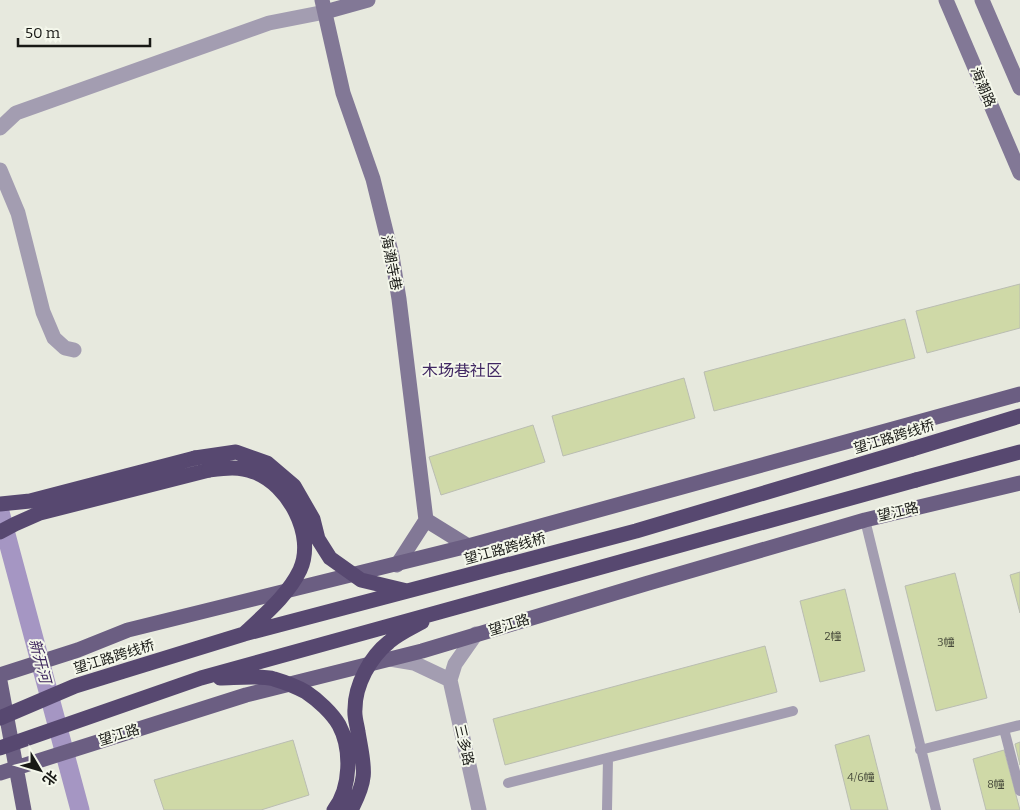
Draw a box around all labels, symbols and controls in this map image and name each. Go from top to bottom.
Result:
scale bar [18,15,150,47]
text: 50 m [25,24,61,42]
street label: 海潮路 [967,64,999,110]
street label: 海潮寺巷 [377,234,405,292]
district label: 木场巷社区 [422,361,502,380]
street label: 望江路跨线桥 [851,417,937,457]
street label: 望江路 [876,499,920,525]
street label: 望江路跨线桥 [462,530,548,568]
street label: 望江路 [486,611,532,639]
house number: 2幢 [825,630,841,643]
house number: 3幢 [937,636,955,649]
water label: 新开河 [25,637,55,688]
street label: 望江路跨线桥 [71,637,157,677]
street label: 望江路 [96,721,142,749]
street label: 三多路 [451,723,477,767]
north arrow [15,745,65,795]
text: 北 [39,767,61,788]
house number: 4/6幢 [847,771,875,784]
house number: 8幢 [987,778,1005,791]

